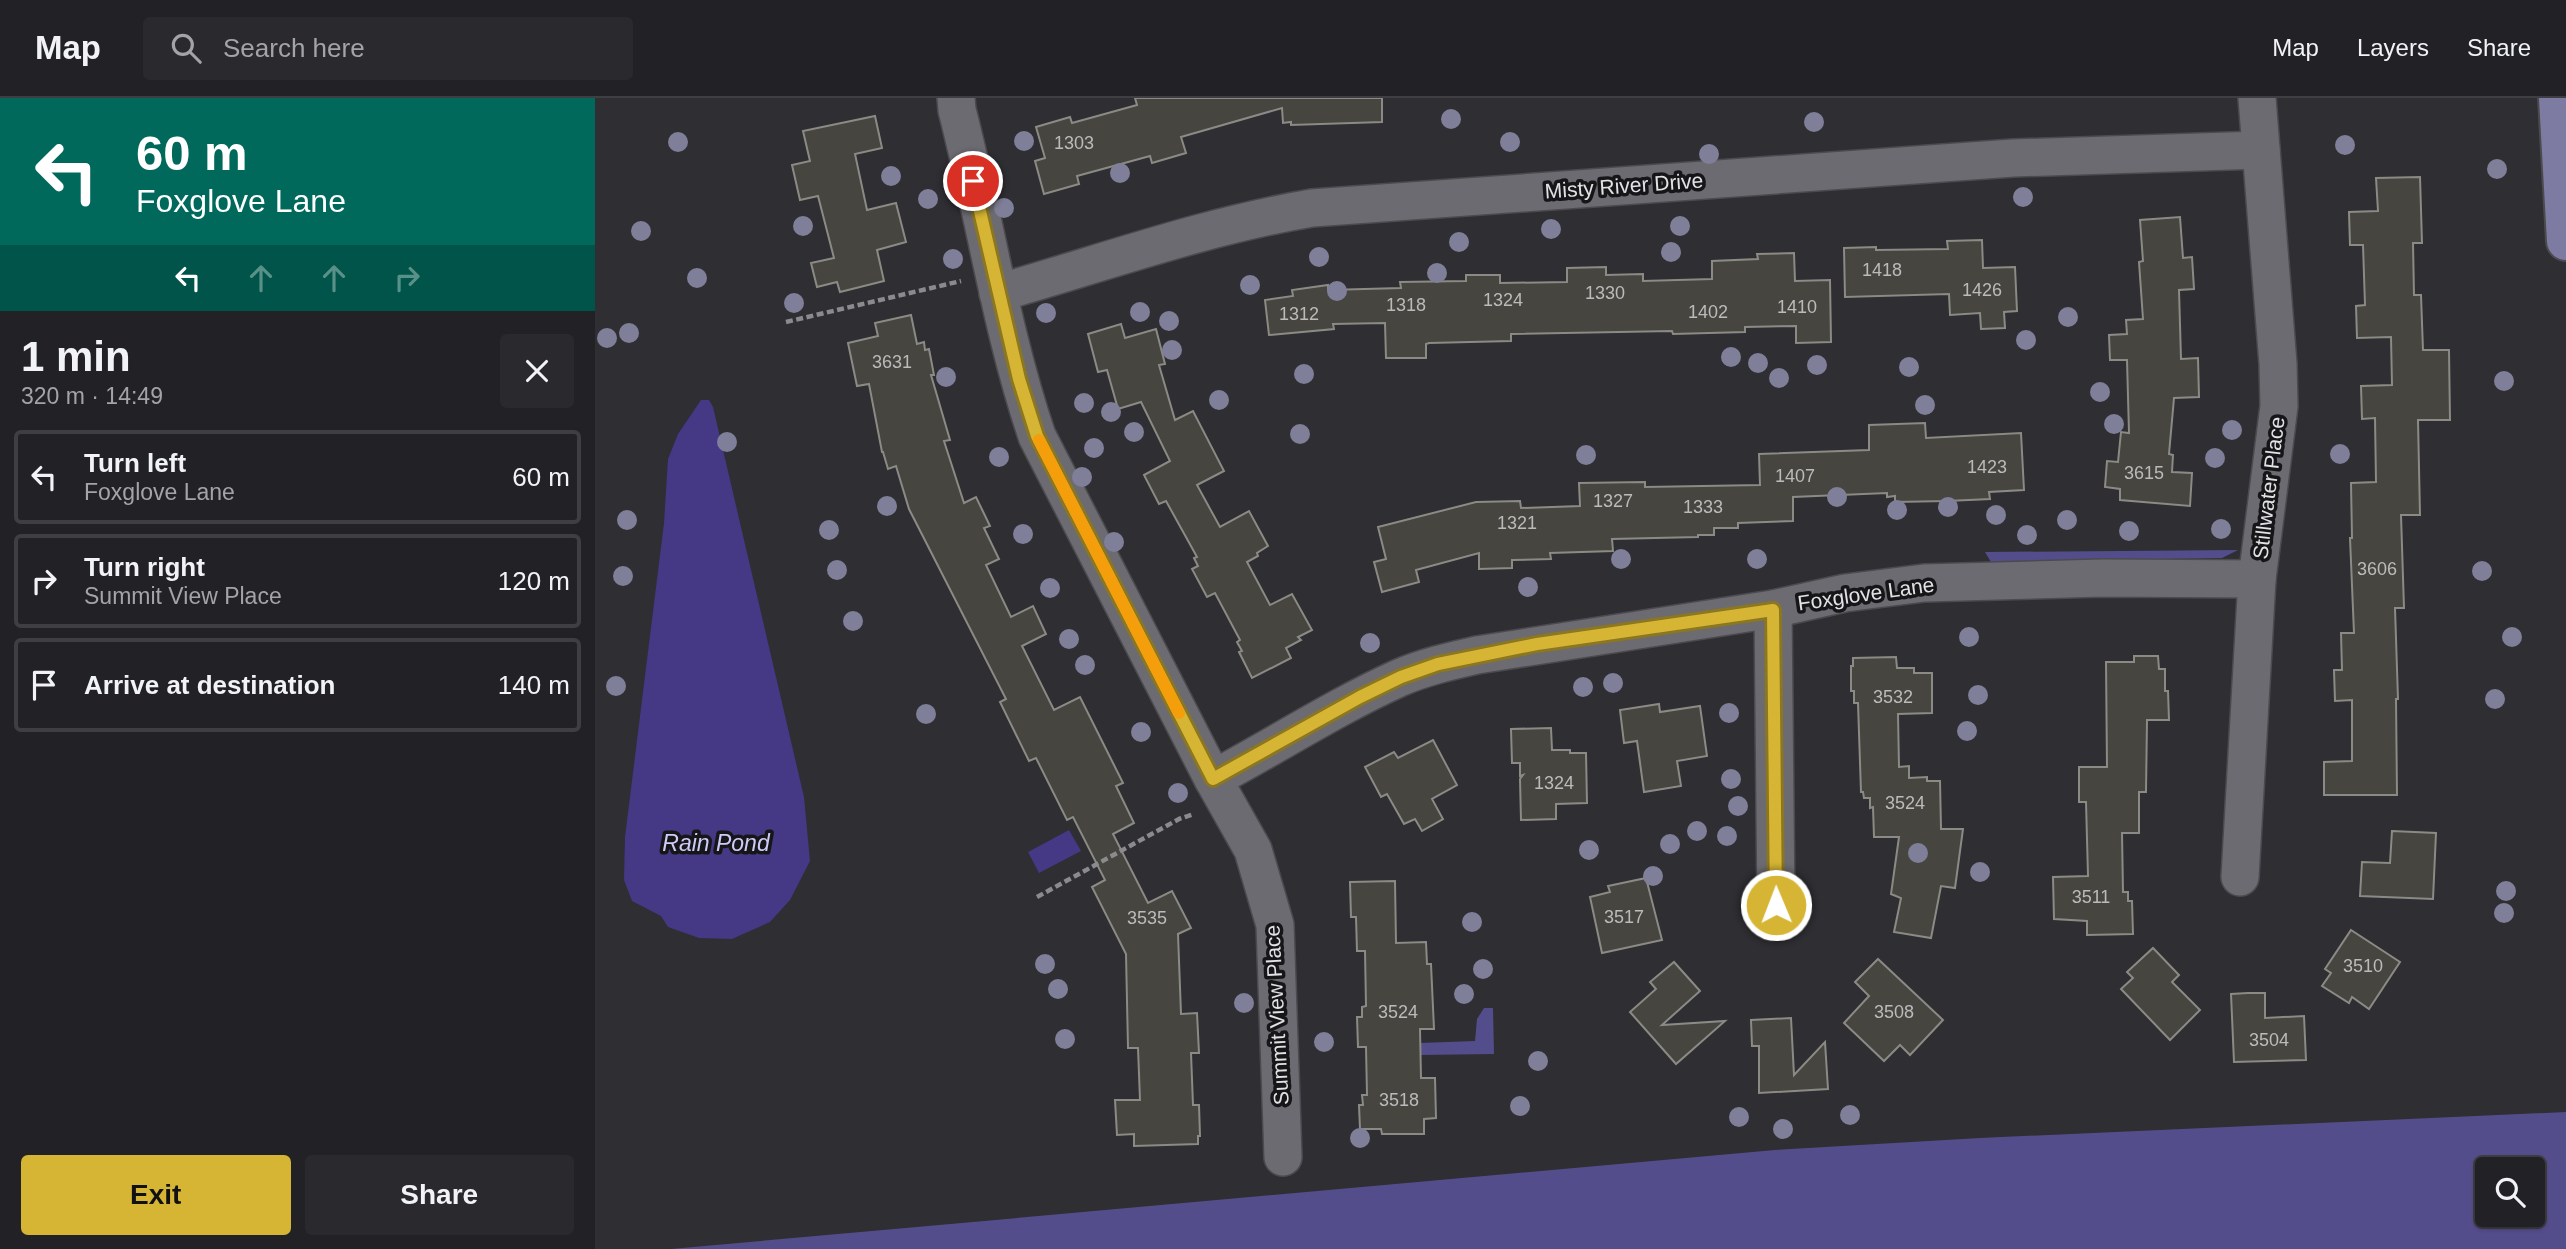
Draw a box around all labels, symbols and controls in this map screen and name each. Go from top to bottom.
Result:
search box [143,17,633,80]
text: Map [35,29,101,66]
icon: search [167,29,205,67]
text: Search here [223,33,365,63]
text: Map [2272,34,2319,61]
text: Layers [2357,34,2429,61]
text: Share [2467,34,2531,61]
icon: left [21,126,112,217]
text: 60 m [136,126,248,180]
house number: 1303 [1054,133,1094,153]
pin [943,151,1003,211]
icon: arrive [954,162,992,200]
street label: Misty River Drive [1544,168,1704,203]
text: Foxglove Lane [136,183,346,219]
icon: left [169,259,207,297]
icon: ahead [242,259,280,297]
icon: ahead [315,259,353,297]
icon: right [388,259,426,297]
house number: 1418 [1862,260,1902,280]
house number: 1426 [1962,280,2002,300]
house number: 1330 [1585,283,1625,303]
house number: 1324 [1483,290,1523,310]
house number: 1318 [1386,295,1426,315]
house number: 1410 [1777,297,1817,317]
house number: 1402 [1688,302,1728,322]
house number: 1312 [1279,304,1319,324]
text: 1 min [21,333,131,380]
button: close [500,334,574,408]
house number: 3631 [872,352,912,372]
text: 320 m · 14:49 [21,383,163,409]
street label: Stillwater Place [2248,415,2289,561]
text: Turn left [84,448,186,478]
house number: 1423 [1967,457,2007,477]
icon: left [25,458,63,496]
text: 60 m [512,462,570,492]
house number: 3615 [2124,463,2164,483]
house number: 1407 [1775,466,1815,486]
text: Foxglove Lane [84,479,235,505]
house number: 1327 [1593,491,1633,511]
house number: 1333 [1683,497,1723,517]
house number: 1321 [1497,513,1537,533]
text: Turn right [84,552,205,582]
house number: 3606 [2357,559,2397,579]
icon: right [25,562,63,600]
text: 120 m [498,566,570,596]
street label: Foxglove Lane [1796,573,1936,614]
text: Summit View Place [84,583,282,609]
icon: arrive [25,666,63,704]
text: Arrive at destination [84,670,335,700]
text: 140 m [498,670,570,700]
house number: 3532 [1873,687,1913,707]
house number: 1324 [1534,773,1574,793]
house number: 3524 [1885,793,1925,813]
water label: Rain Pond [662,830,771,856]
position arrow [1739,868,1813,942]
house number: 3511 [2072,887,2110,907]
house number: 3517 [1604,907,1644,927]
house number: 3535 [1127,908,1167,928]
street label: Summit View Place [1260,924,1293,1106]
house number: 3510 [2343,956,2383,976]
house number: 3524 [1378,1002,1418,1022]
house number: 3508 [1874,1002,1914,1022]
house number: 3504 [2249,1030,2289,1050]
house number: 3518 [1379,1090,1419,1110]
button: Exit [21,1155,291,1235]
button: Share [305,1155,574,1235]
map controls [2475,1157,2545,1227]
button: search [2475,1157,2545,1227]

